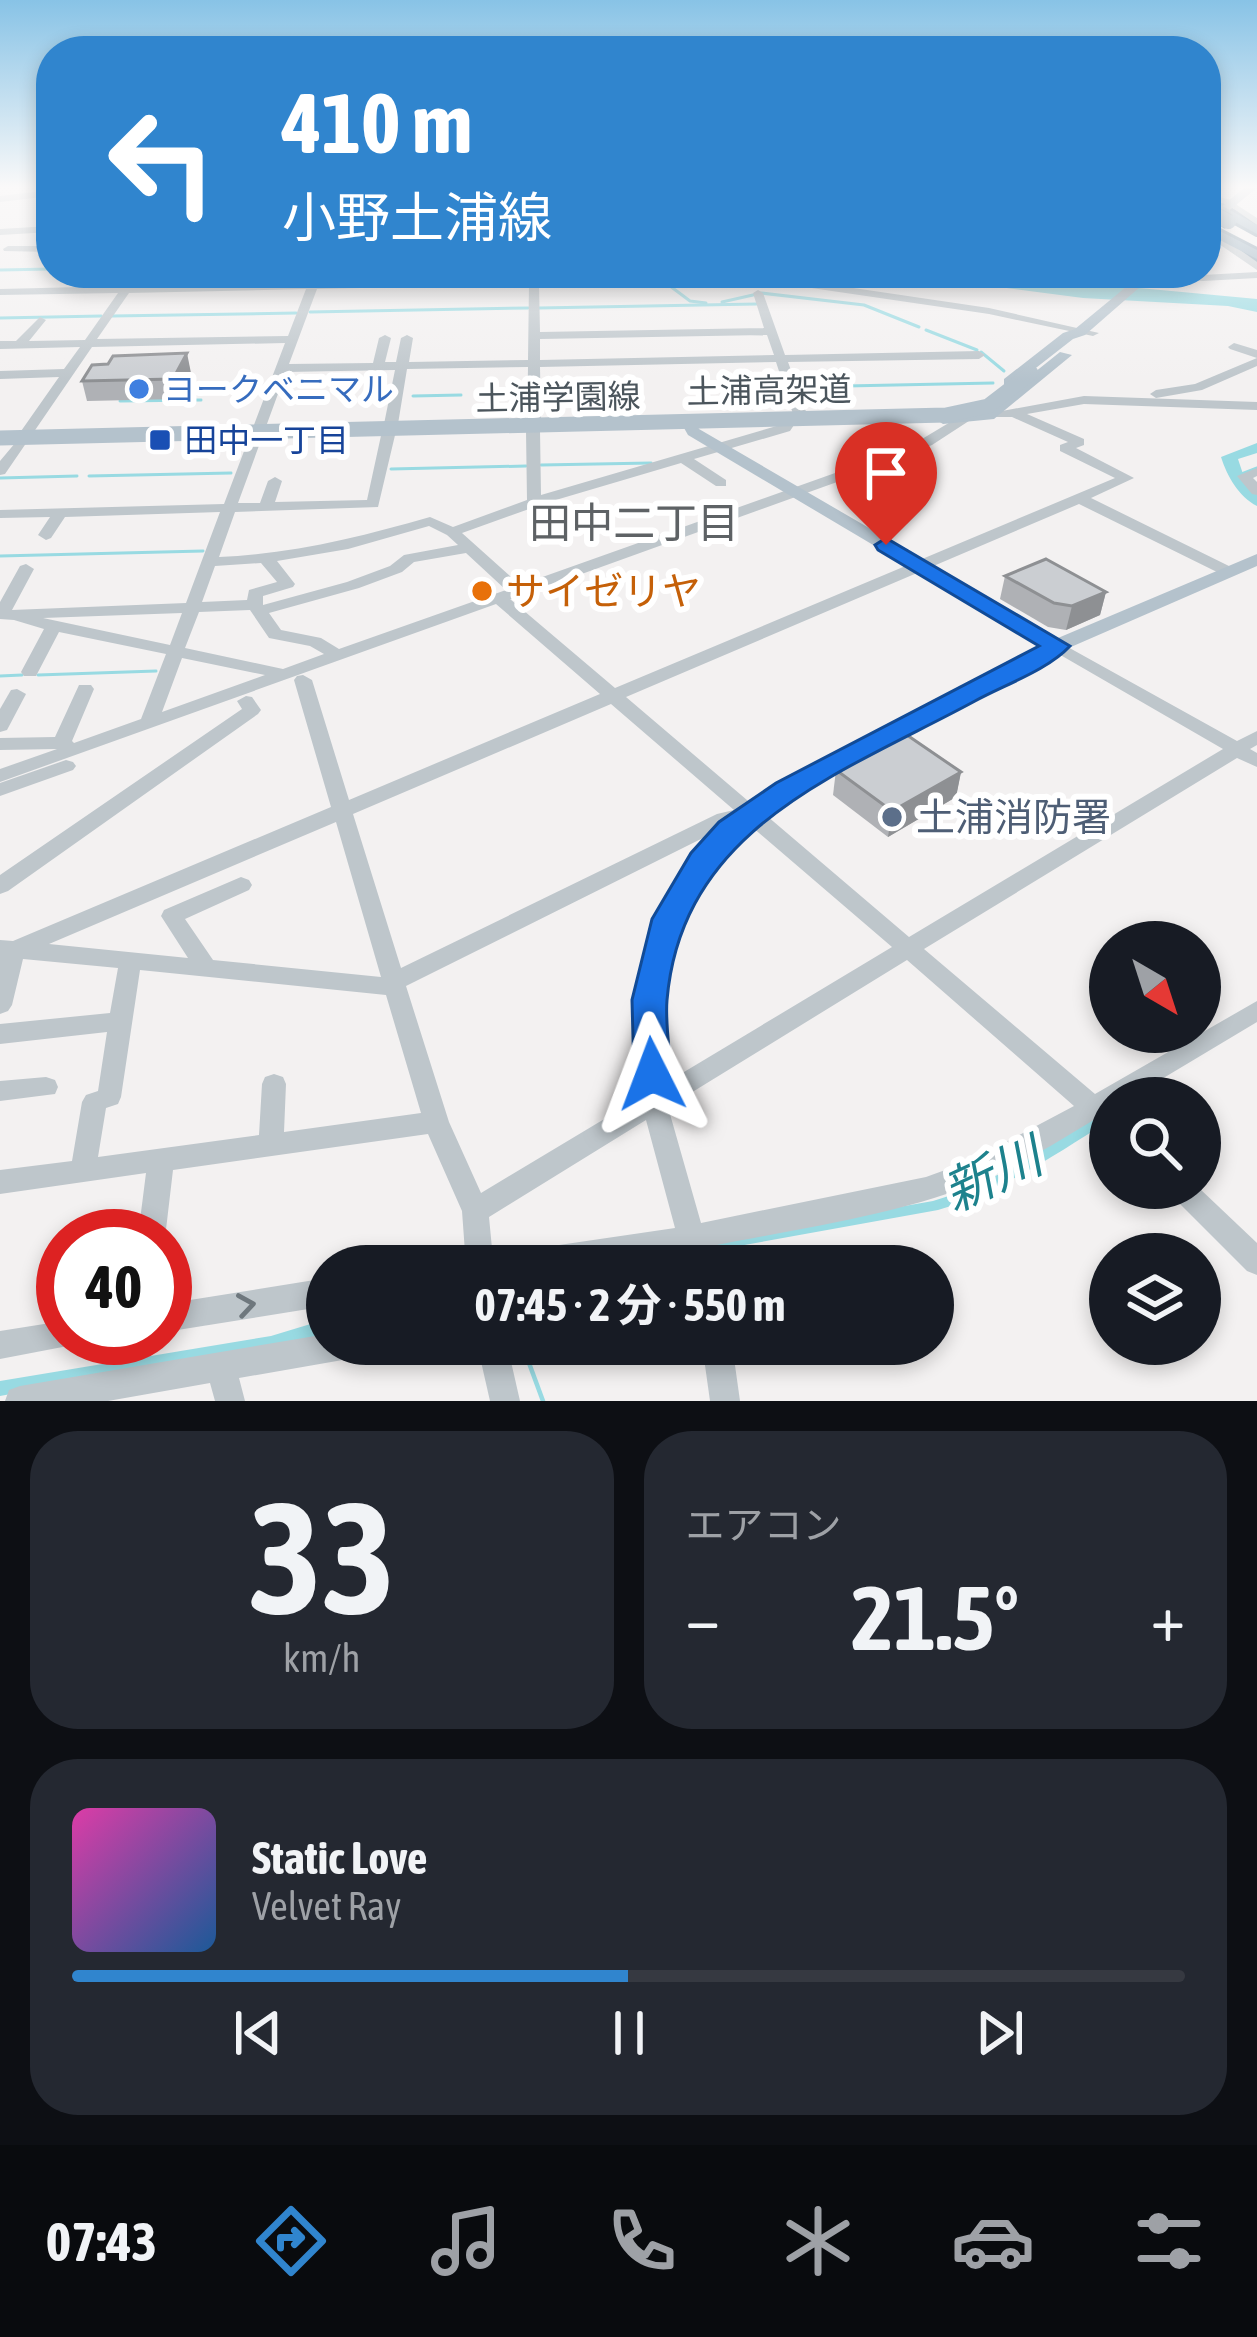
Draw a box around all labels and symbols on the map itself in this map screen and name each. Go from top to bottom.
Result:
place label: ヨークベニマル [163,370,394,408]
street label: 土浦高架道 [686,370,852,410]
marker: ヨークベニマル [126,376,152,402]
street label: 土浦学園線 [475,377,641,417]
place label: 田中一丁目 [184,421,349,459]
pin [835,422,937,545]
marker: 田中一丁目 [147,427,173,453]
district label: 田中二丁目 [529,499,739,547]
place label: サイゼリヤ [506,569,701,613]
marker: サイゼリヤ [469,578,495,604]
place label: 土浦消防署 [916,795,1111,839]
marker: 土浦消防署 [879,804,905,830]
north arrow [1089,921,1221,1053]
position arrow [589,1011,715,1137]
water label: 新川 [933,1124,1055,1222]
speed limit sign: 40 [36,1209,192,1365]
one-way arrow [236,1294,256,1319]

